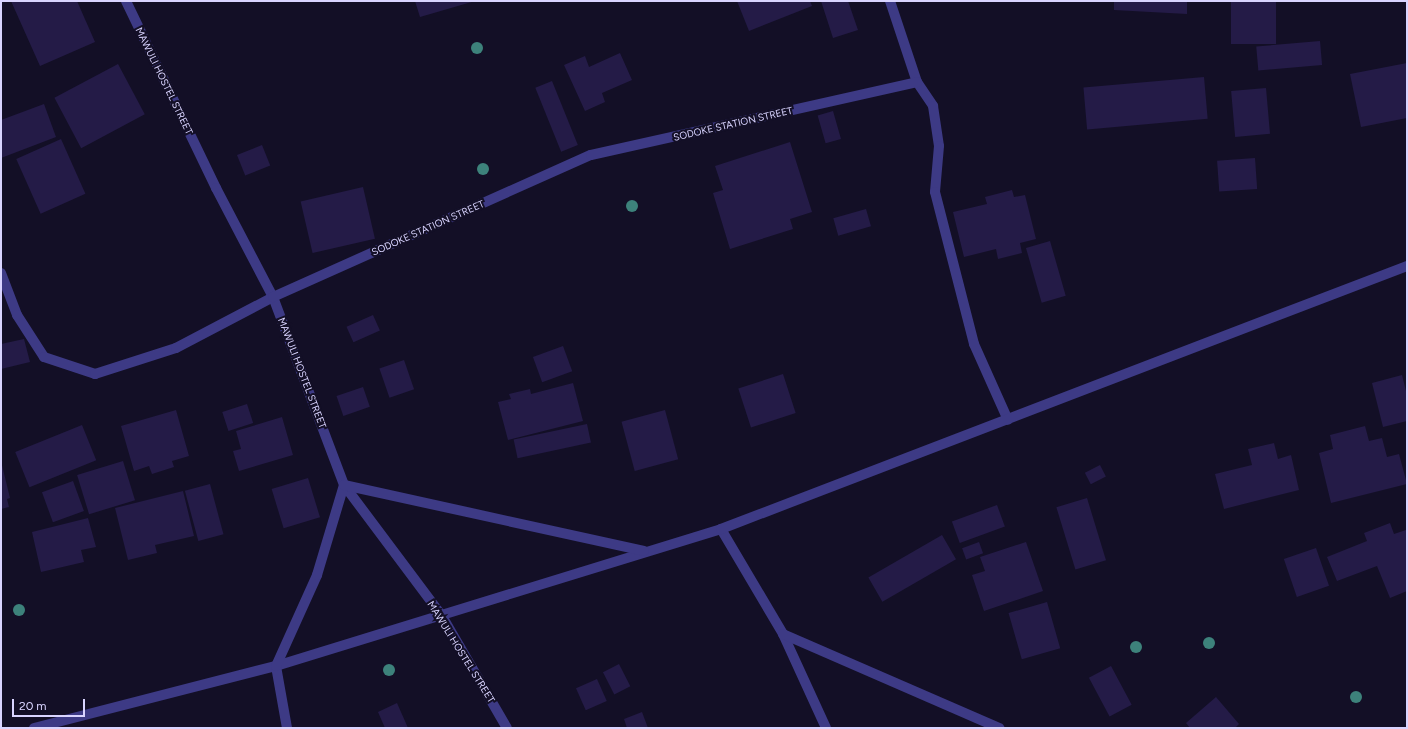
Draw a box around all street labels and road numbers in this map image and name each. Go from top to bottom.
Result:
street label: MAWULI HOSTEL STREET [133,25,195,137]
street label: SODOKE STATION STREET [672,104,794,144]
street label: SODOKE STATION STREET [370,198,486,258]
street label: MAWULI HOSTEL STREET [275,316,329,430]
street label: MAWULI HOSTEL STREET [425,599,497,705]

